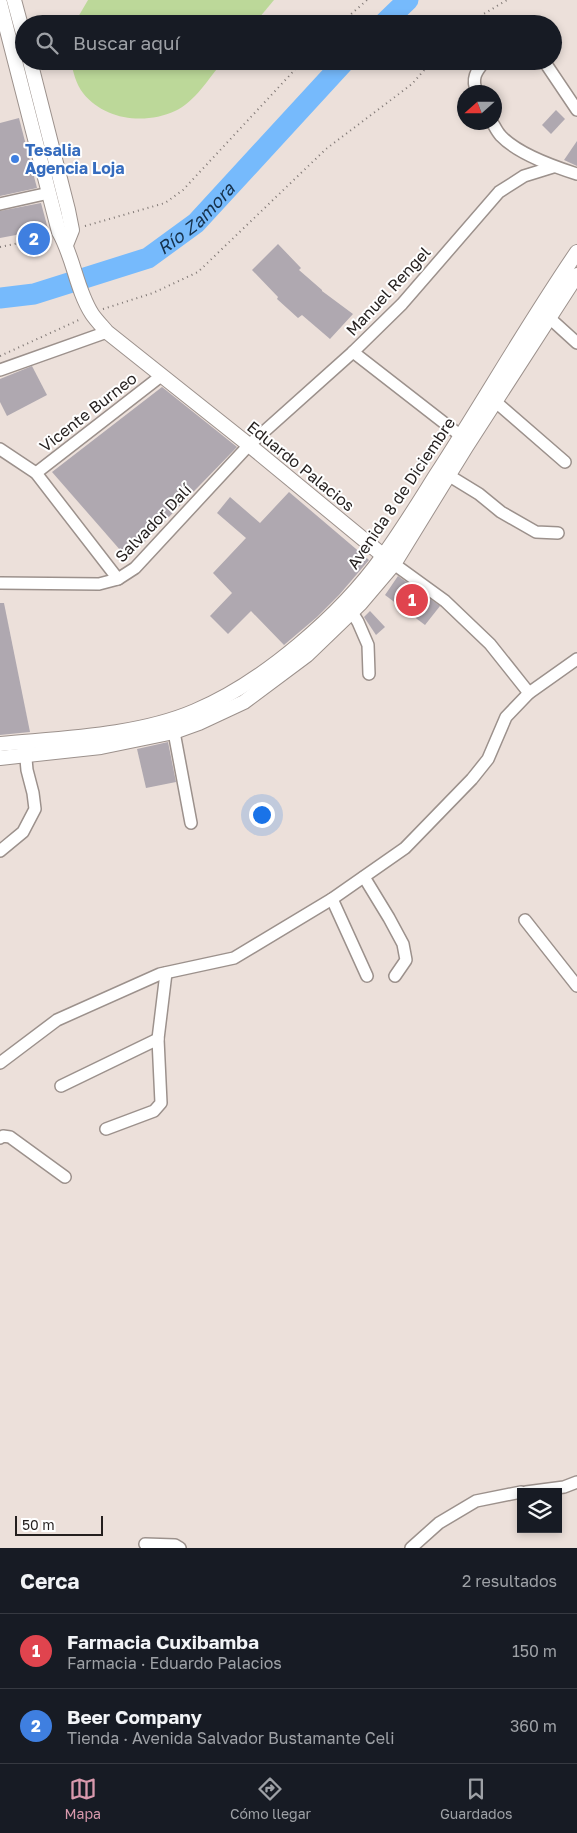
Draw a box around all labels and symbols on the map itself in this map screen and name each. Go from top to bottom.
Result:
north arrow [457,85,502,130]
place label: Tesalia Agencia Loja [25,140,124,178]
marker: Tesalia Agencia Loja [9,153,21,165]
water label: Río Zamora [153,177,239,259]
pin: 2 [18,220,50,258]
street label: Manuel Rengel [342,242,434,340]
street label: Vicente Burneo [35,368,141,456]
street label: Avenida 8 de Diciembre [343,413,459,573]
street label: Eduardo Palacios [243,417,359,515]
street label: Salvador Dalí [111,479,196,566]
pin: 1 [396,581,428,619]
your location [249,802,275,828]
scale bar [15,1513,102,1536]

